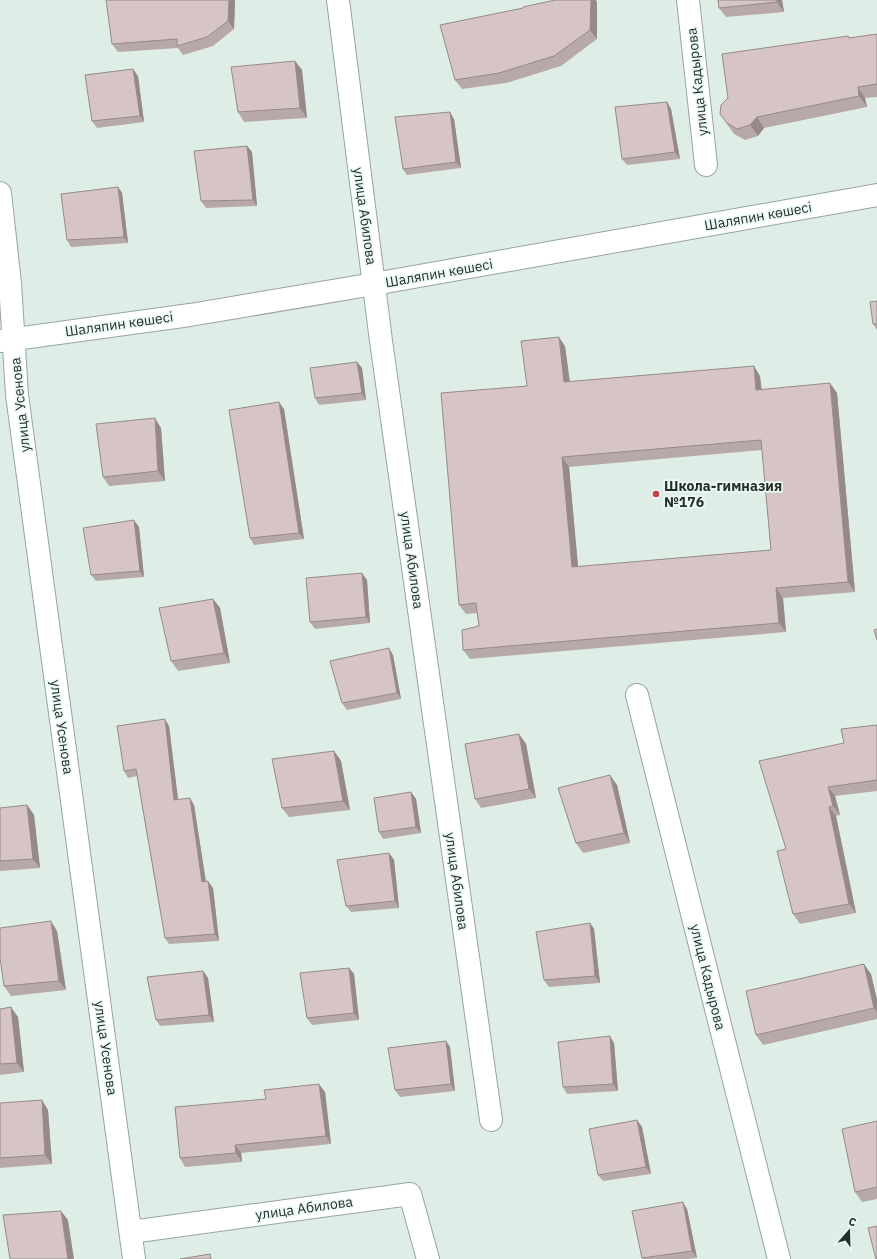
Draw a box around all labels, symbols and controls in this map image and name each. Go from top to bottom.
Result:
street label: улица Кадырова [682,26,712,137]
street label: улица Абилова [349,166,381,266]
street label: Шаляпин көшесі [703,198,813,234]
street label: Шаляпин көшесі [384,255,494,291]
street label: Шаляпин көшесі [64,308,174,340]
street label: улица Усенова [6,356,34,453]
place label: Школа-гимназия №176 [664,477,782,511]
marker: Школа-гимназия №176 [651,489,661,499]
street label: улица Абилова [396,510,428,610]
street label: улица Усенова [46,679,78,776]
street label: улица Абилова [441,831,473,931]
street label: улица Кадырова [686,922,730,1032]
street label: улица Усенова [90,1000,122,1097]
street label: улица Абилова [254,1192,354,1224]
north arrow [829,1211,869,1251]
text: С [847,1214,858,1229]

